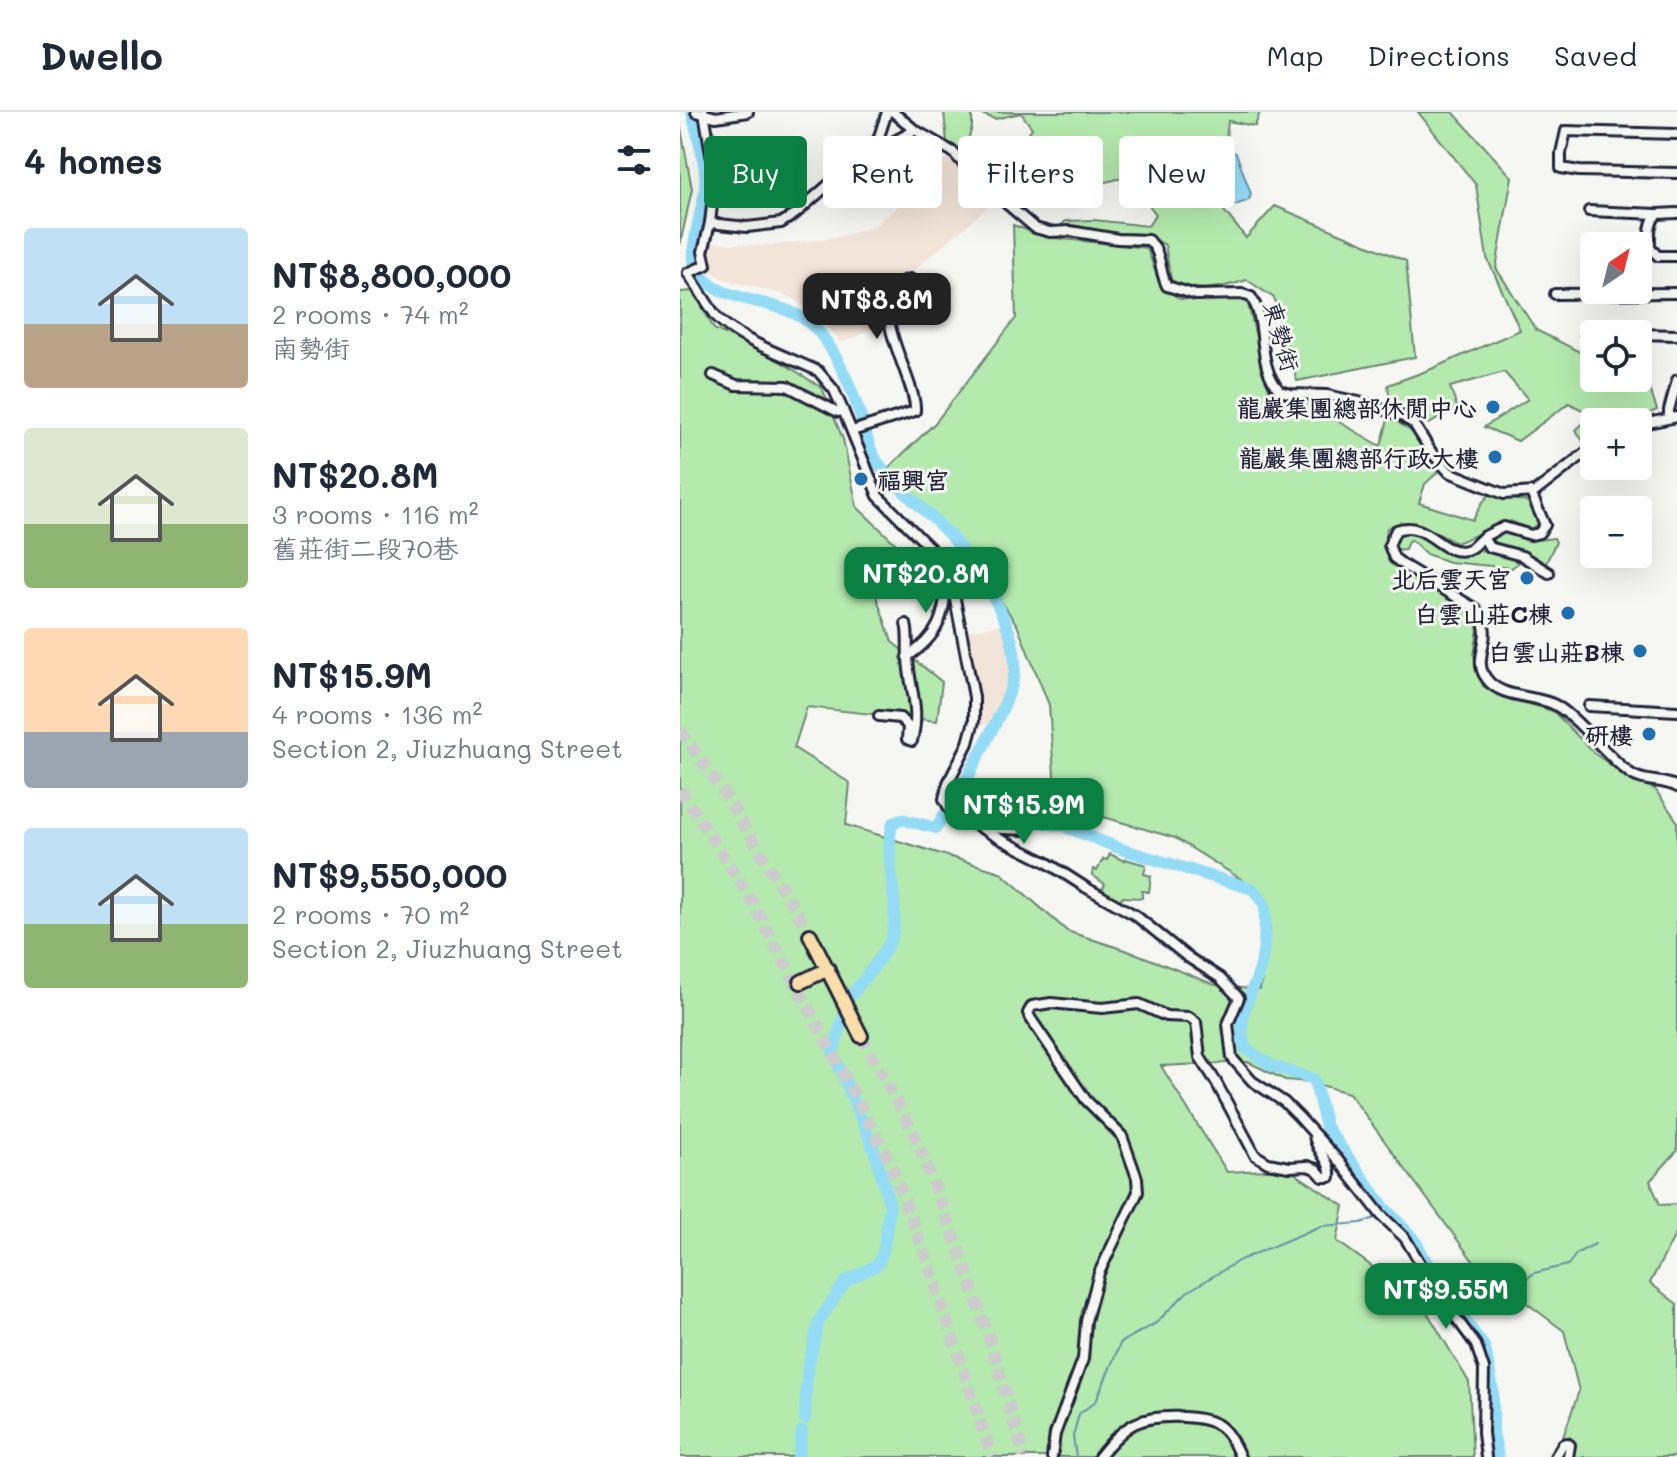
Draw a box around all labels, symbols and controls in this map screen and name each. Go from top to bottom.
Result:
text: Dwello [40,30,163,80]
text: Map [1267,37,1324,73]
text: Directions [1368,37,1510,73]
text: Saved [1554,37,1637,73]
chip: Buy [704,136,807,208]
chip: Rent [823,136,942,208]
chip: Filters [958,136,1103,208]
chip: New [1119,136,1235,208]
text: 4 homes [24,138,163,183]
icon: filters [612,138,656,182]
north arrow [1580,232,1652,304]
map controls [1580,232,1652,568]
text: NT$8,800,000 [272,252,511,297]
icon: home [88,260,184,356]
pin: NT$8.8M [803,273,951,341]
text: NT$8.8M [821,282,933,316]
text: 2 rooms · 74 m² [272,297,469,331]
street label: 東勢街 [1257,297,1307,375]
button: locate [1580,320,1652,392]
text: 南勢街 [272,331,350,365]
place label: 龍巖集團總部休閒中心 [1237,392,1477,423]
marker: 龍巖集團總部休閒中心 [1484,398,1502,416]
button: + [1580,408,1652,480]
place label: 龍巖集團總部行政大樓 [1239,442,1479,473]
marker: 龍巖集團總部行政大樓 [1486,448,1504,466]
text: NT$20.8M [272,452,439,497]
icon: home [88,460,184,556]
place label: 福興宮 [877,464,949,495]
marker: 福興宮 [852,470,870,488]
button: − [1580,496,1652,568]
text: 3 rooms · 116 m² [272,497,479,531]
text: 舊莊街二段70巷 [272,531,459,565]
pin: NT$20.8M [843,547,1009,615]
text: NT$20.8M [862,556,990,590]
place label: 北后雲天宮 [1391,563,1511,594]
marker: 北后雲天宮 [1518,569,1536,587]
place label: 白雲山莊C棟 [1414,598,1553,629]
marker: 白雲山莊C棟 [1559,604,1577,622]
place label: 白雲山莊B棟 [1488,636,1625,667]
marker: 白雲山莊B棟 [1631,642,1649,660]
text: NT$15.9M [272,652,432,697]
icon: home [88,660,184,756]
text: 4 rooms · 136 m² [272,697,482,731]
place label: 研樓 [1585,719,1633,750]
marker: 研樓 [1640,725,1658,743]
text: Section 2, Jiuzhuang Street [272,731,623,765]
pin: NT$15.9M [941,778,1107,846]
text: NT$15.9M [963,787,1085,821]
text: NT$9,550,000 [272,852,507,897]
icon: home [88,860,184,956]
text: 2 rooms · 70 m² [272,897,469,931]
text: Section 2, Jiuzhuang Street [272,931,623,965]
pin: NT$9.55M [1363,1263,1529,1331]
text: NT$9.55M [1383,1272,1509,1306]

